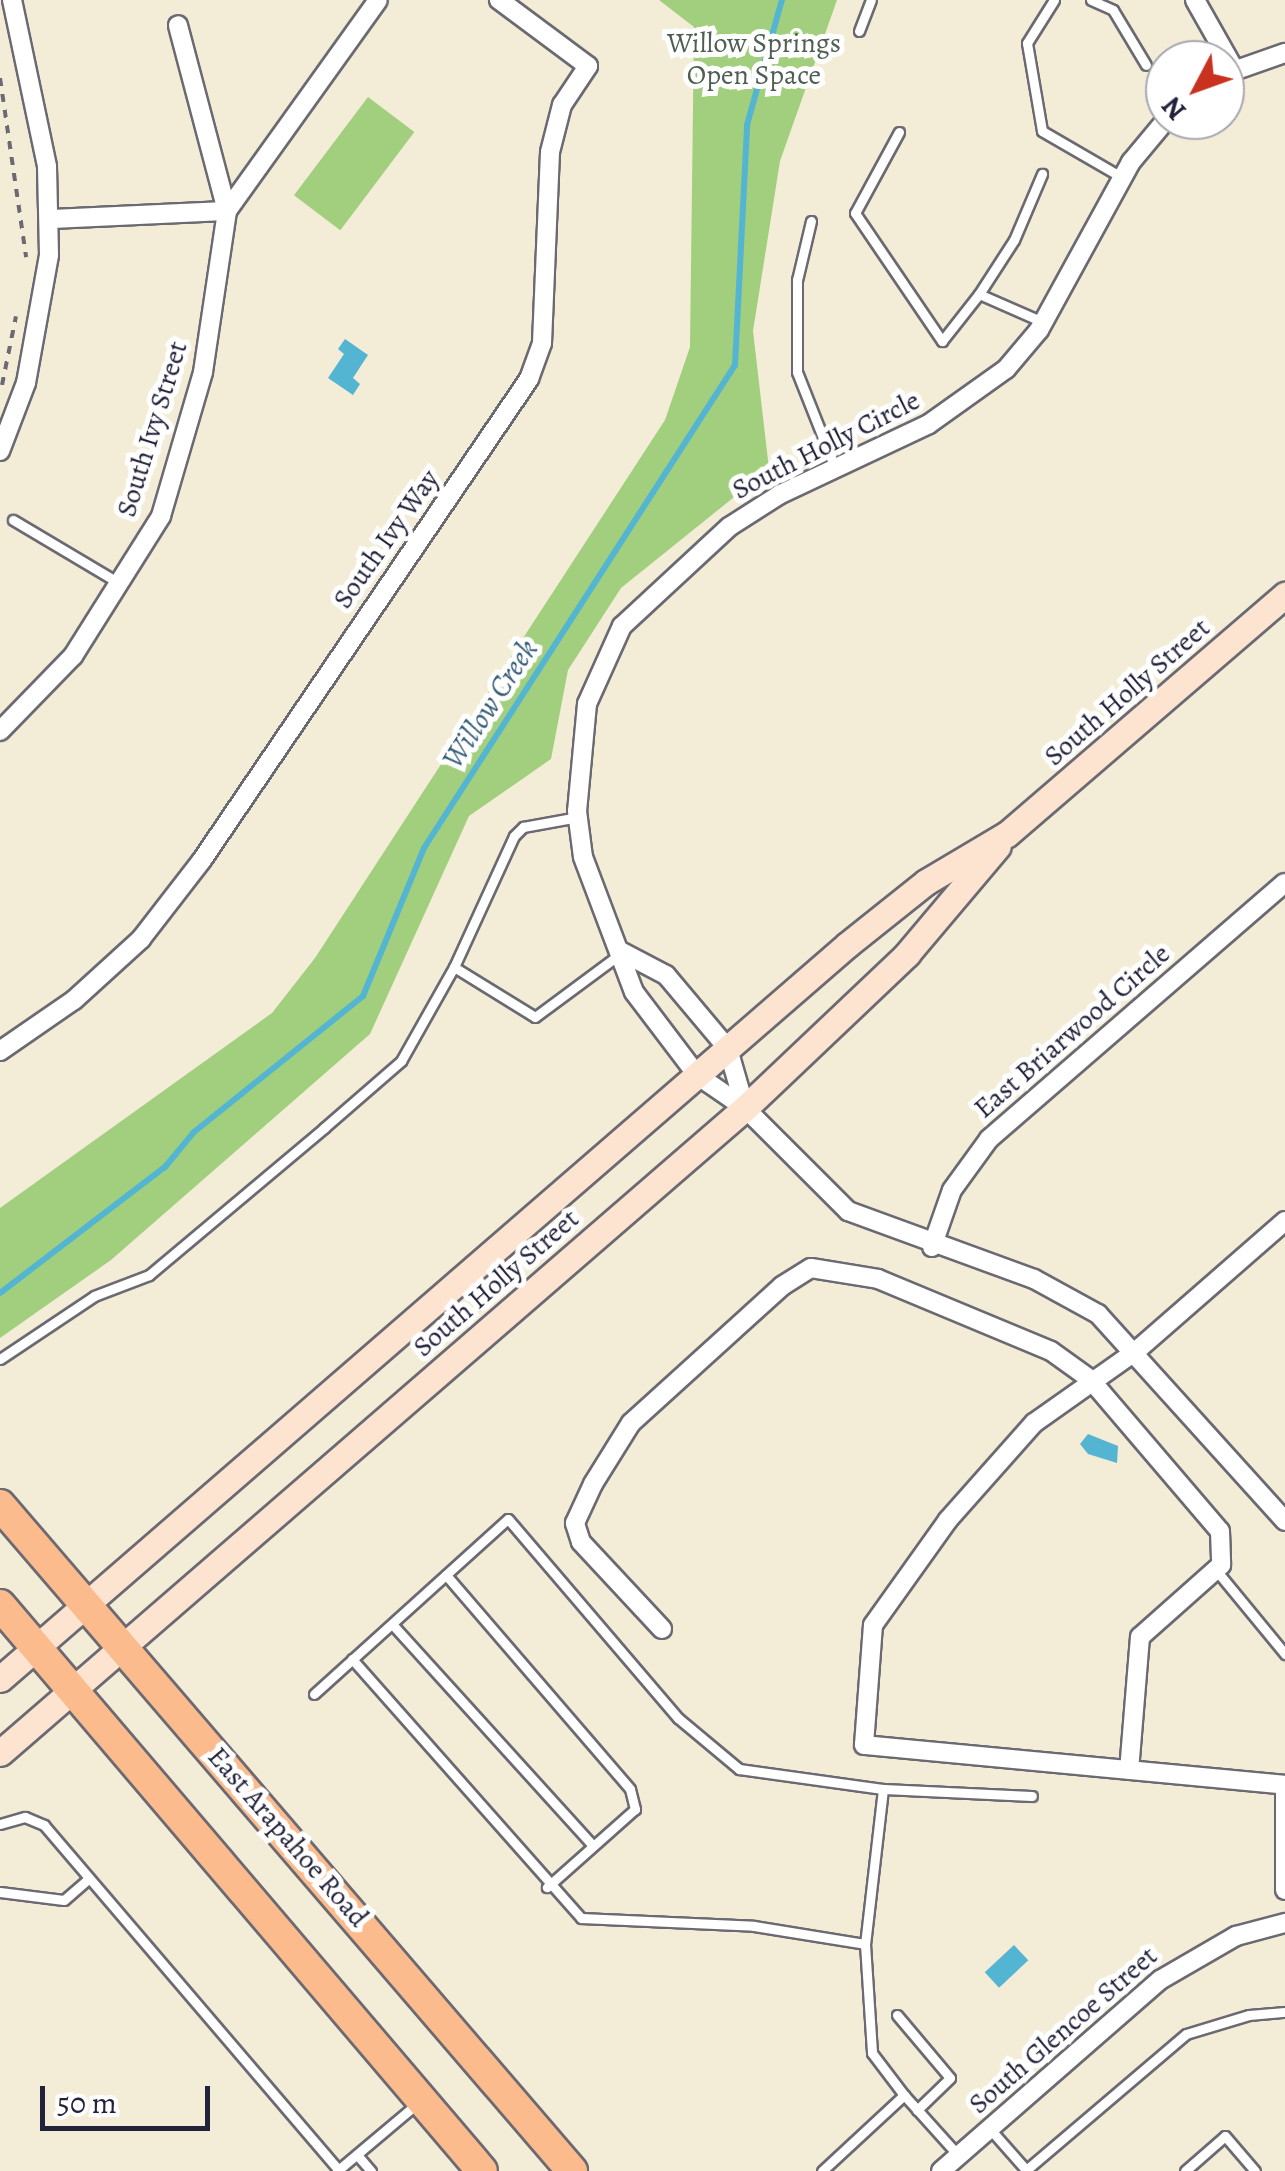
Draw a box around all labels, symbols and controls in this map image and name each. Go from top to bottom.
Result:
park label: Willow Springs Open Space [667,26,841,92]
north arrow [1145,40,1245,140]
text: N [1153,88,1195,129]
street label: South Ivy Street [109,337,195,521]
street label: South Holly Circle [727,383,925,507]
street label: South Ivy Way [326,463,446,615]
street label: South Holly Street [1037,611,1217,773]
water label: Willow Creek [435,633,545,775]
street label: East Briarwood Circle [967,937,1177,1125]
street label: South Holly Street [406,1202,586,1364]
street label: East Arapahoe Road [201,1740,375,1934]
street label: South Glencoe Street [962,1939,1164,2121]
scale bar [45,2066,215,2128]
text: 50 m [57,2083,117,2123]

